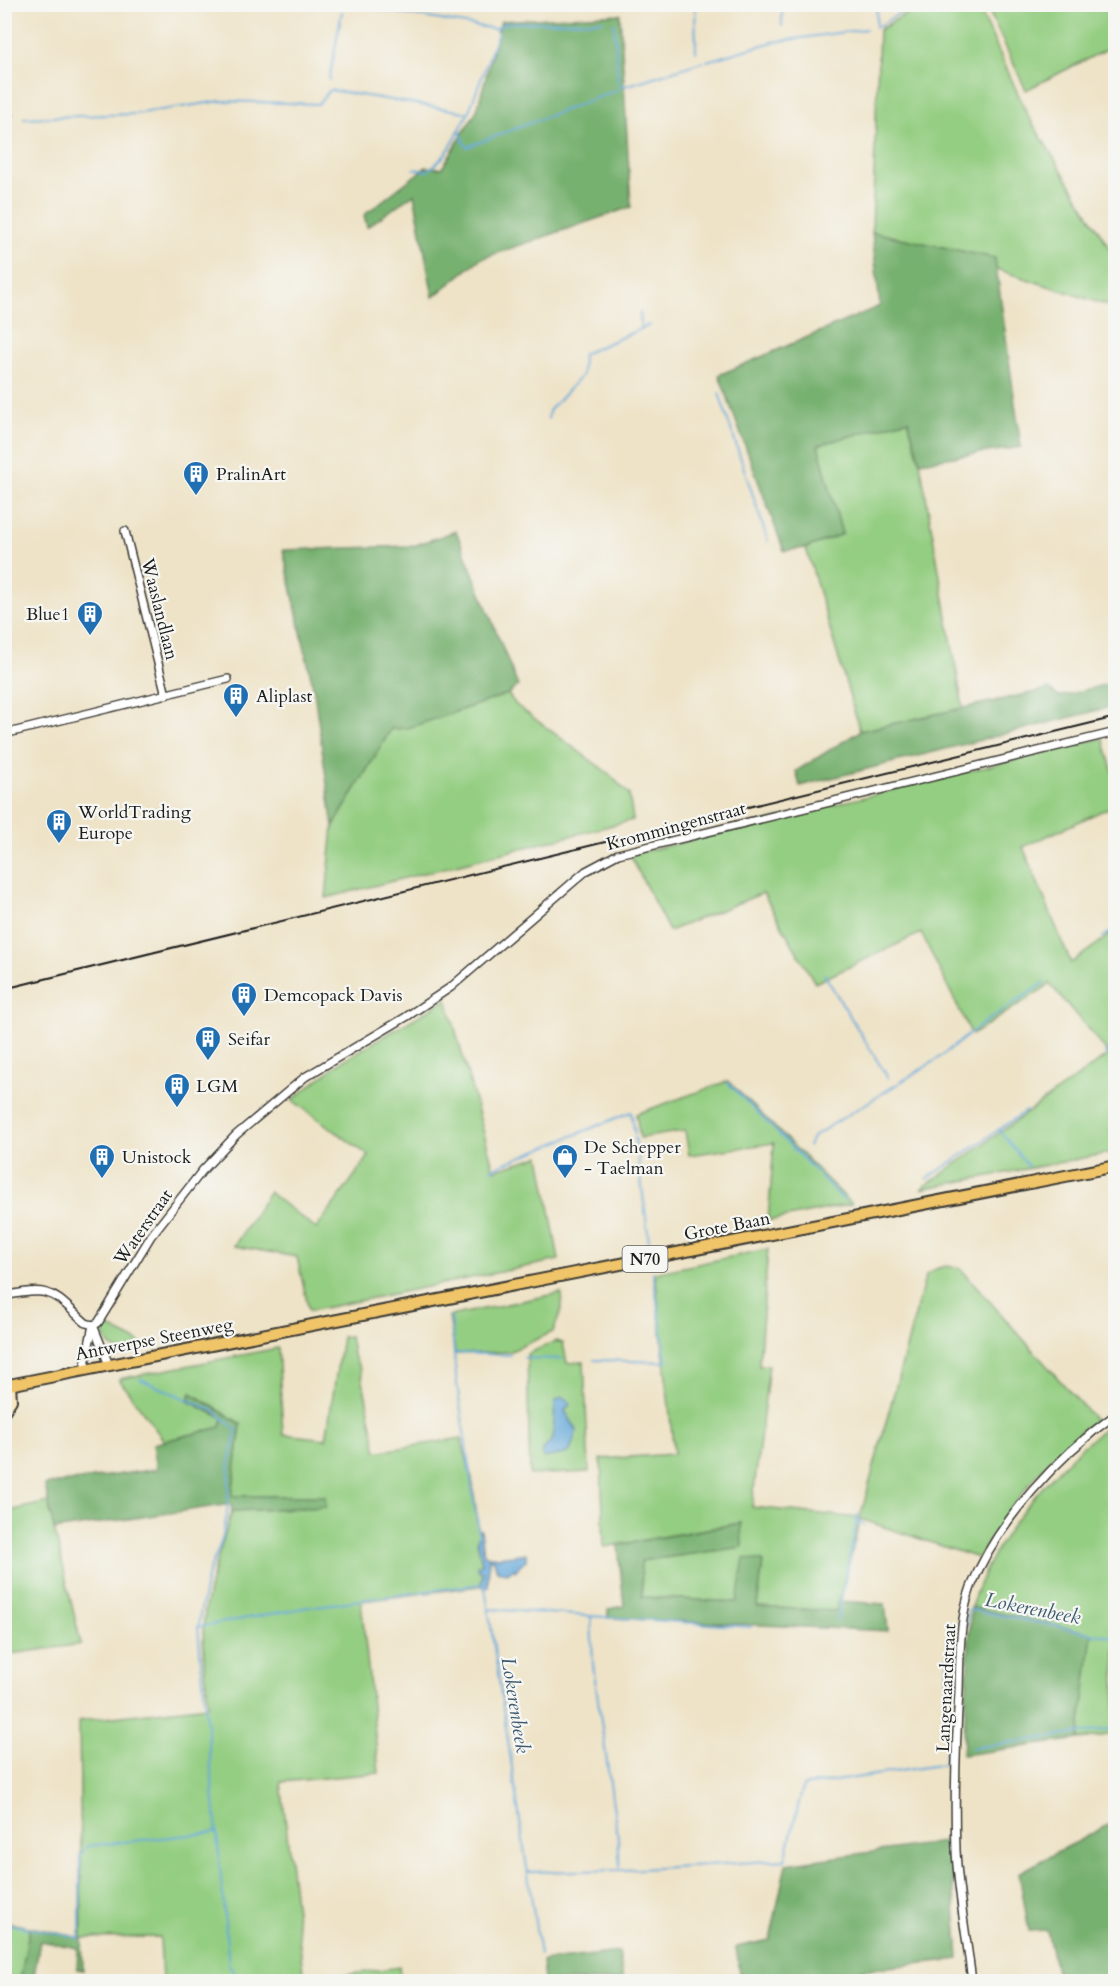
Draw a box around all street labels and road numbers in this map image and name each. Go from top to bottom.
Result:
street label: Waaslandlaan [135,555,184,663]
street label: Krommingenstraat [604,796,749,857]
street label: Waterstraat [107,1184,179,1271]
street label: Grote Baan [682,1206,773,1247]
road number: N70 [622,1246,668,1272]
street label: Antwerpse Steenweg [73,1312,236,1367]
street label: Langenaardstraat [931,1623,962,1753]

